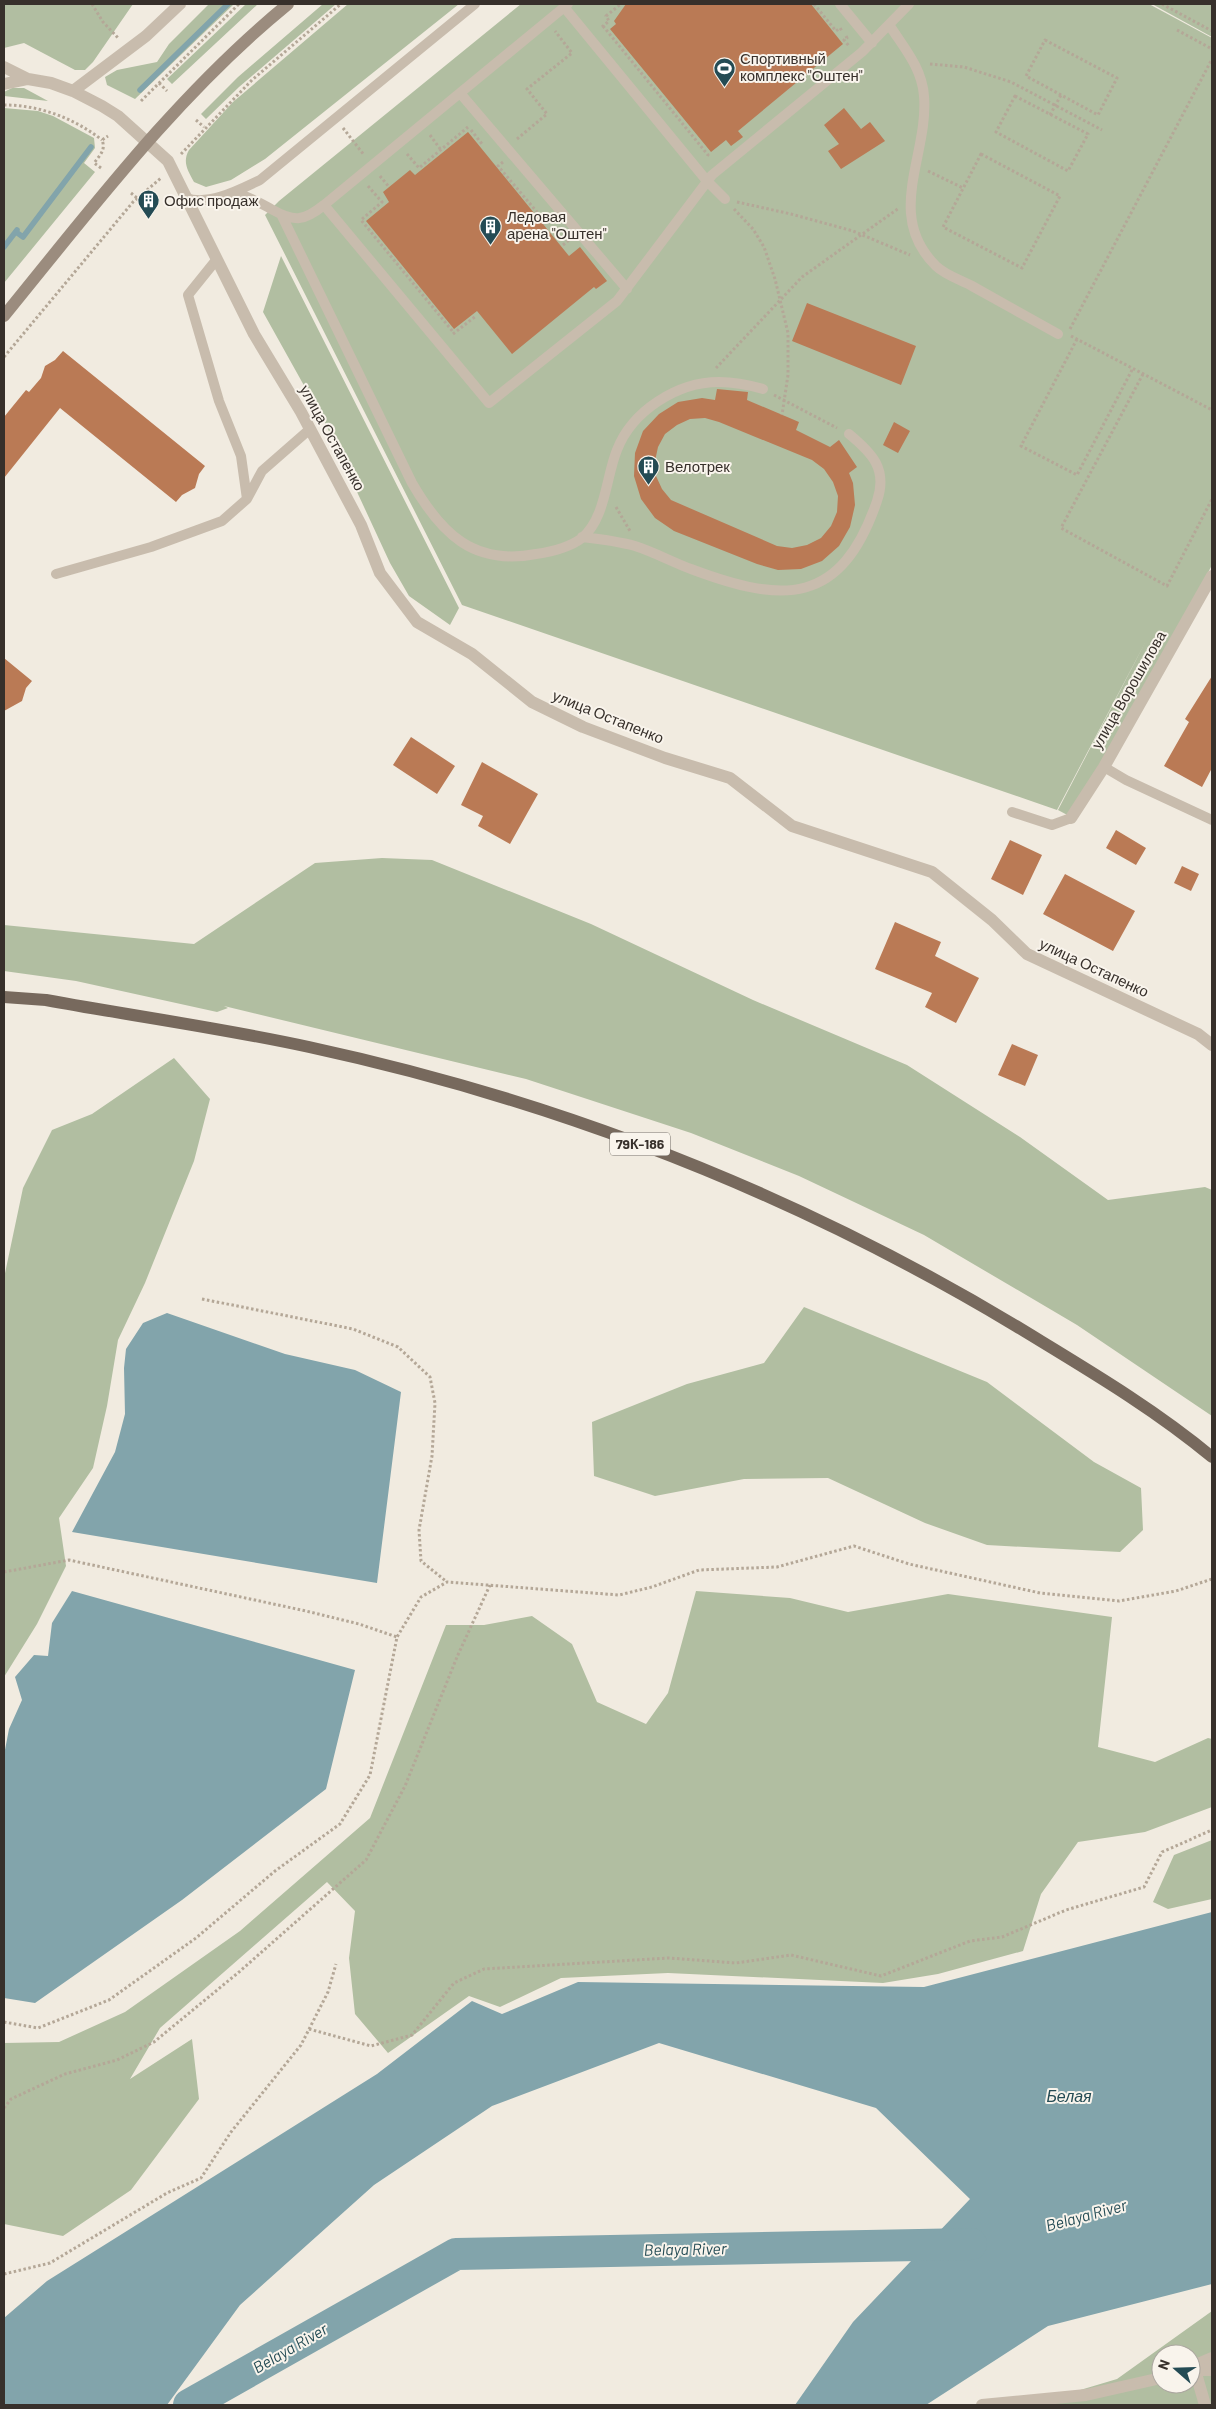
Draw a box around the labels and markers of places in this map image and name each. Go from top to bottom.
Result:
place label: Спортивный комплекс "Оштен" [740,49,863,84]
sports icon: Спортивный комплекс "Оштен" [712,56,736,87]
building icon: Офис продаж [136,189,160,220]
place label: Офис продаж [164,191,259,209]
place label: Ледовая арена "Оштен" [507,207,607,242]
building icon: Ледовая арена "Оштен" [479,214,503,245]
building icon: Велотрек [637,455,661,486]
place label: Велотрек [665,457,730,475]

